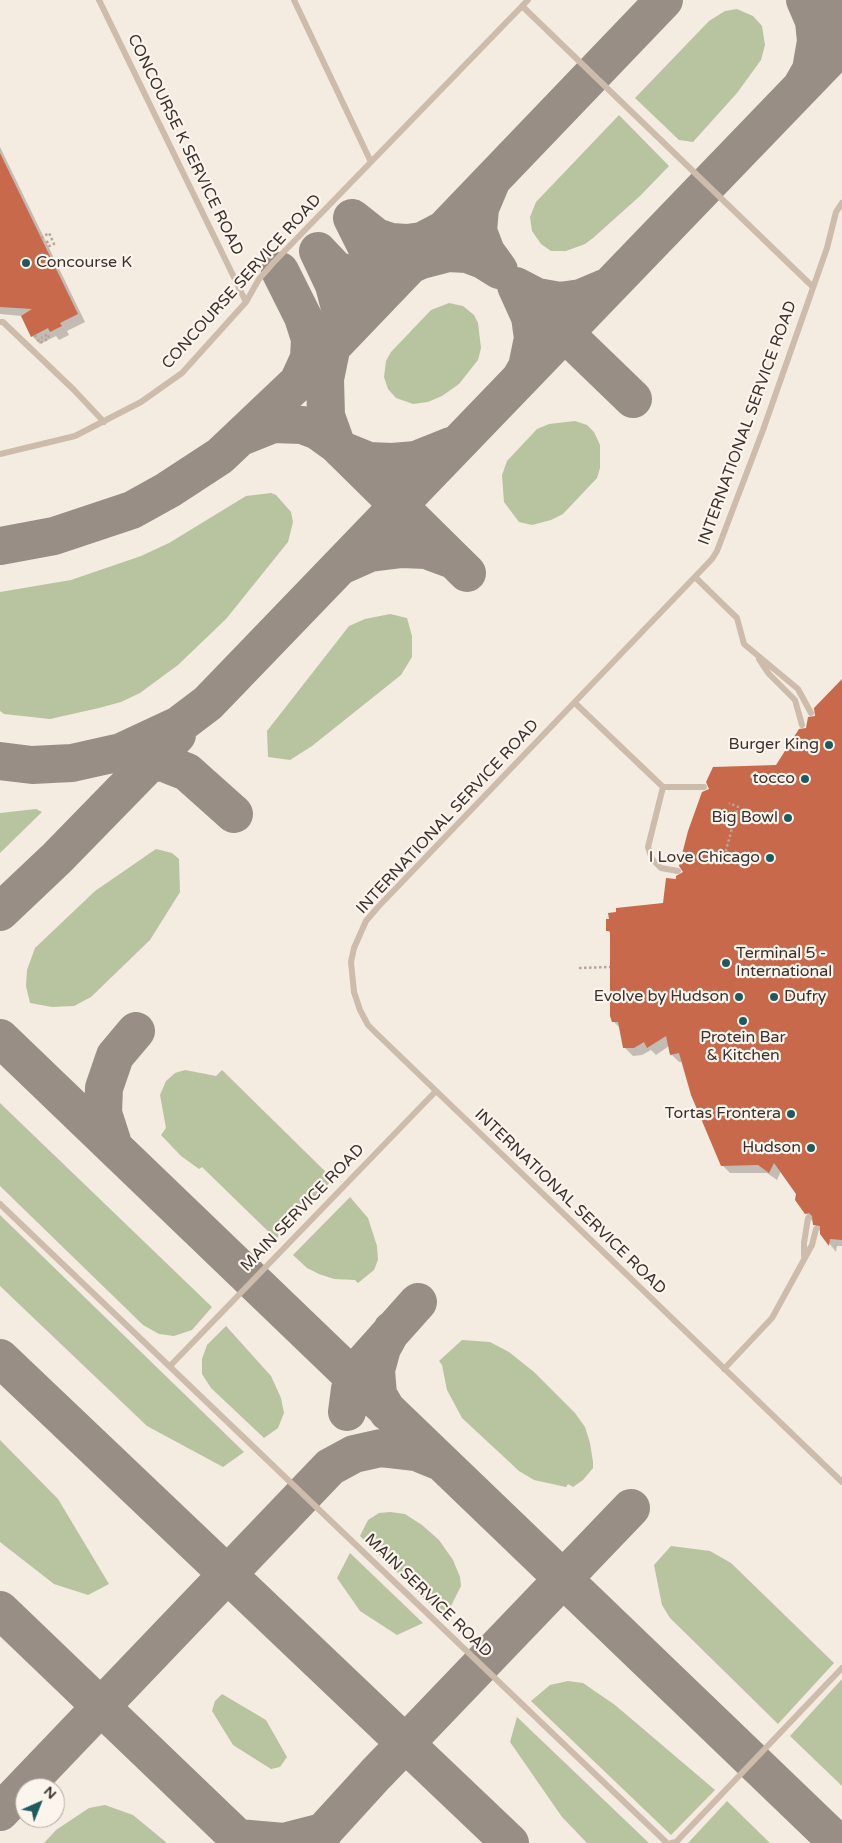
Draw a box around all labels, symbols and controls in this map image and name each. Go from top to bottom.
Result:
street label: CONCOURSE K SERVICE ROAD [123,31,247,259]
street label: CONCOURSE SERVICE ROAD [158,191,326,373]
place label: Concourse K [36,253,132,273]
marker: Concourse K [20,257,32,269]
street label: INTERNATIONAL SERVICE ROAD [695,298,801,548]
street label: INTERNATIONAL SERVICE ROAD [353,716,543,918]
place label: Burger King [728,735,819,755]
marker: Burger King [823,739,835,751]
place label: tocco [753,769,795,789]
marker: tocco [799,773,811,785]
place label: Big Bowl [712,808,778,828]
marker: Big Bowl [782,812,794,824]
place label: I Love Chicago [649,848,760,868]
marker: I Love Chicago [764,852,776,864]
place label: Terminal 5 - International [736,944,832,982]
marker: Terminal 5 - International [720,957,732,969]
place label: Evolve by Hudson [594,987,729,1007]
place label: Dufry [784,987,826,1007]
marker: Evolve by Hudson [733,991,745,1003]
marker: Dufry [768,991,780,1003]
marker: Protein Bar & Kitchen [737,1015,749,1027]
place label: Protein Bar & Kitchen [700,1028,786,1066]
place label: Tortas Frontera [665,1104,781,1124]
street label: INTERNATIONAL SERVICE ROAD [470,1105,670,1299]
marker: Tortas Frontera [785,1108,797,1120]
place label: Hudson [742,1138,801,1158]
street label: MAIN SERVICE ROAD [237,1140,369,1276]
marker: Hudson [805,1142,817,1154]
street label: MAIN SERVICE ROAD [360,1530,496,1662]
north arrow [15,1778,65,1828]
text: N [40,1783,60,1803]

